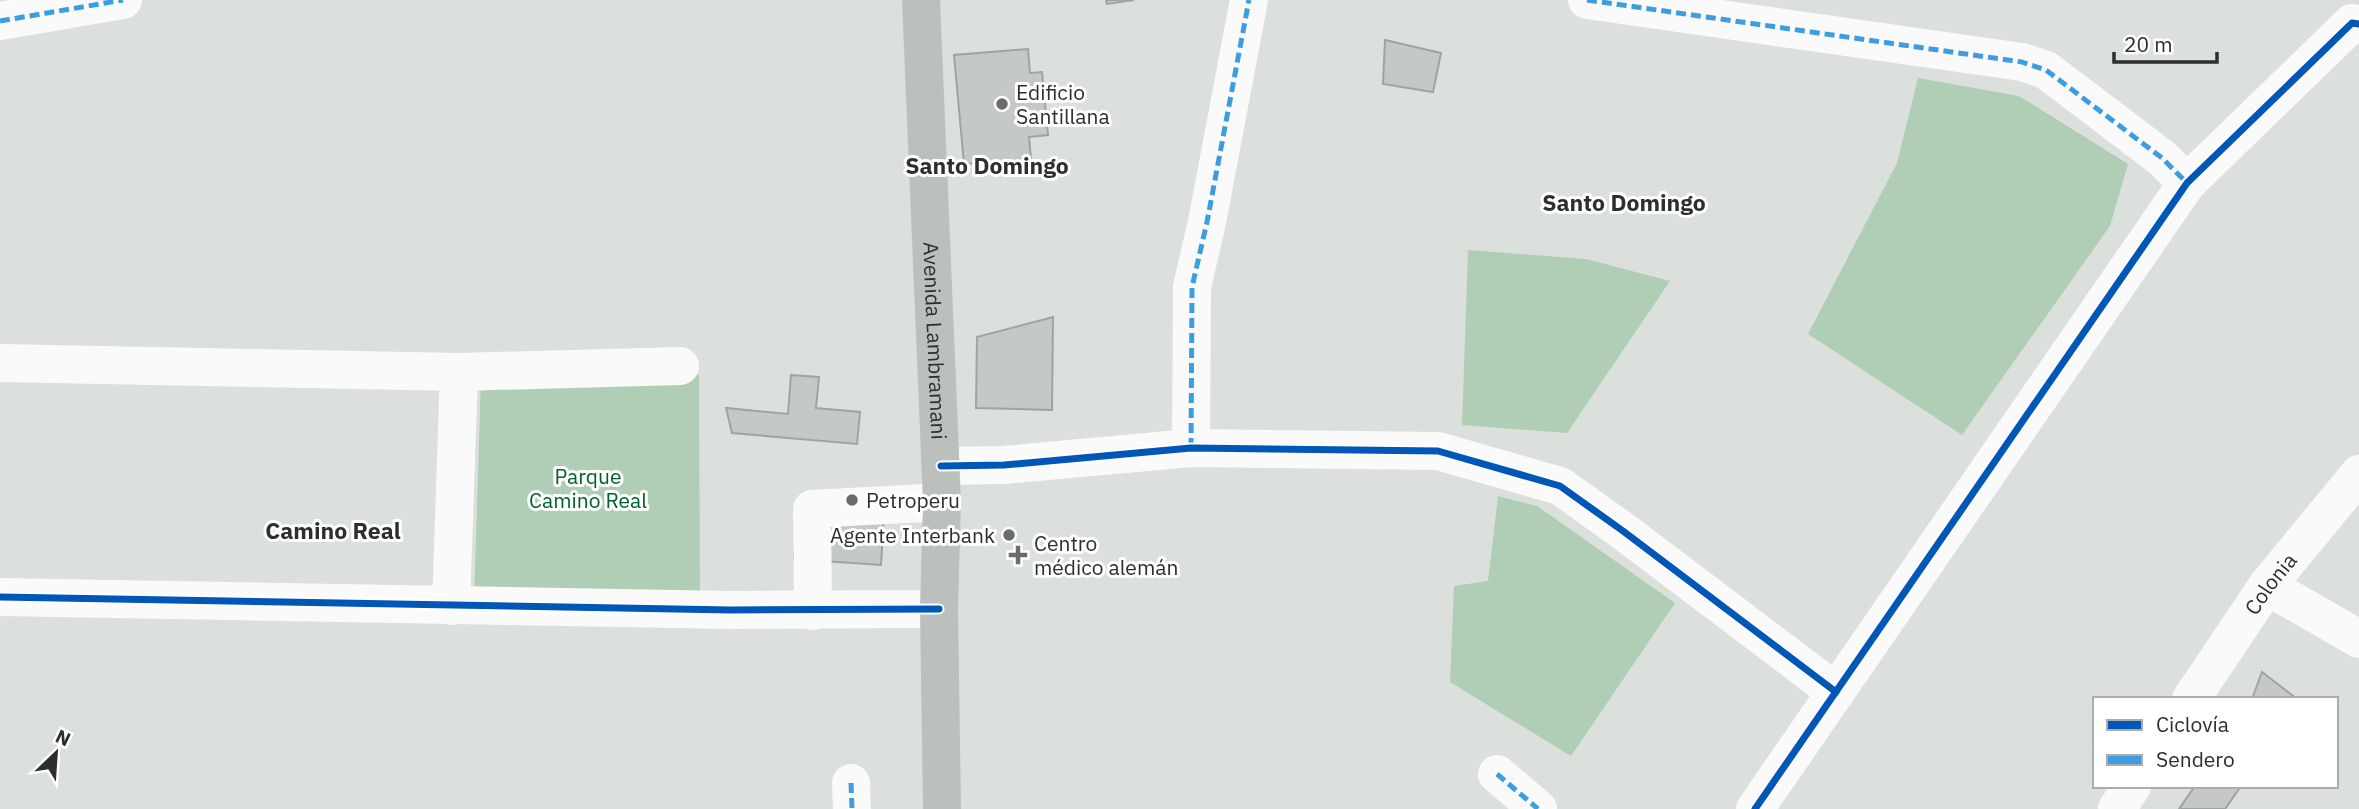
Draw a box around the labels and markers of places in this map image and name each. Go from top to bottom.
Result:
place label: Edificio Santillana [1016,78,1110,130]
marker: Edificio Santillana [994,96,1010,112]
place label: Petroperu [866,486,960,514]
marker: Petroperu [844,492,860,508]
place label: Agente Interbank [830,521,995,549]
marker: Agente Interbank [1001,527,1017,543]
place label: Centro médico alemán [1034,529,1178,581]
marker: Centro médico alemán [1008,545,1028,565]

